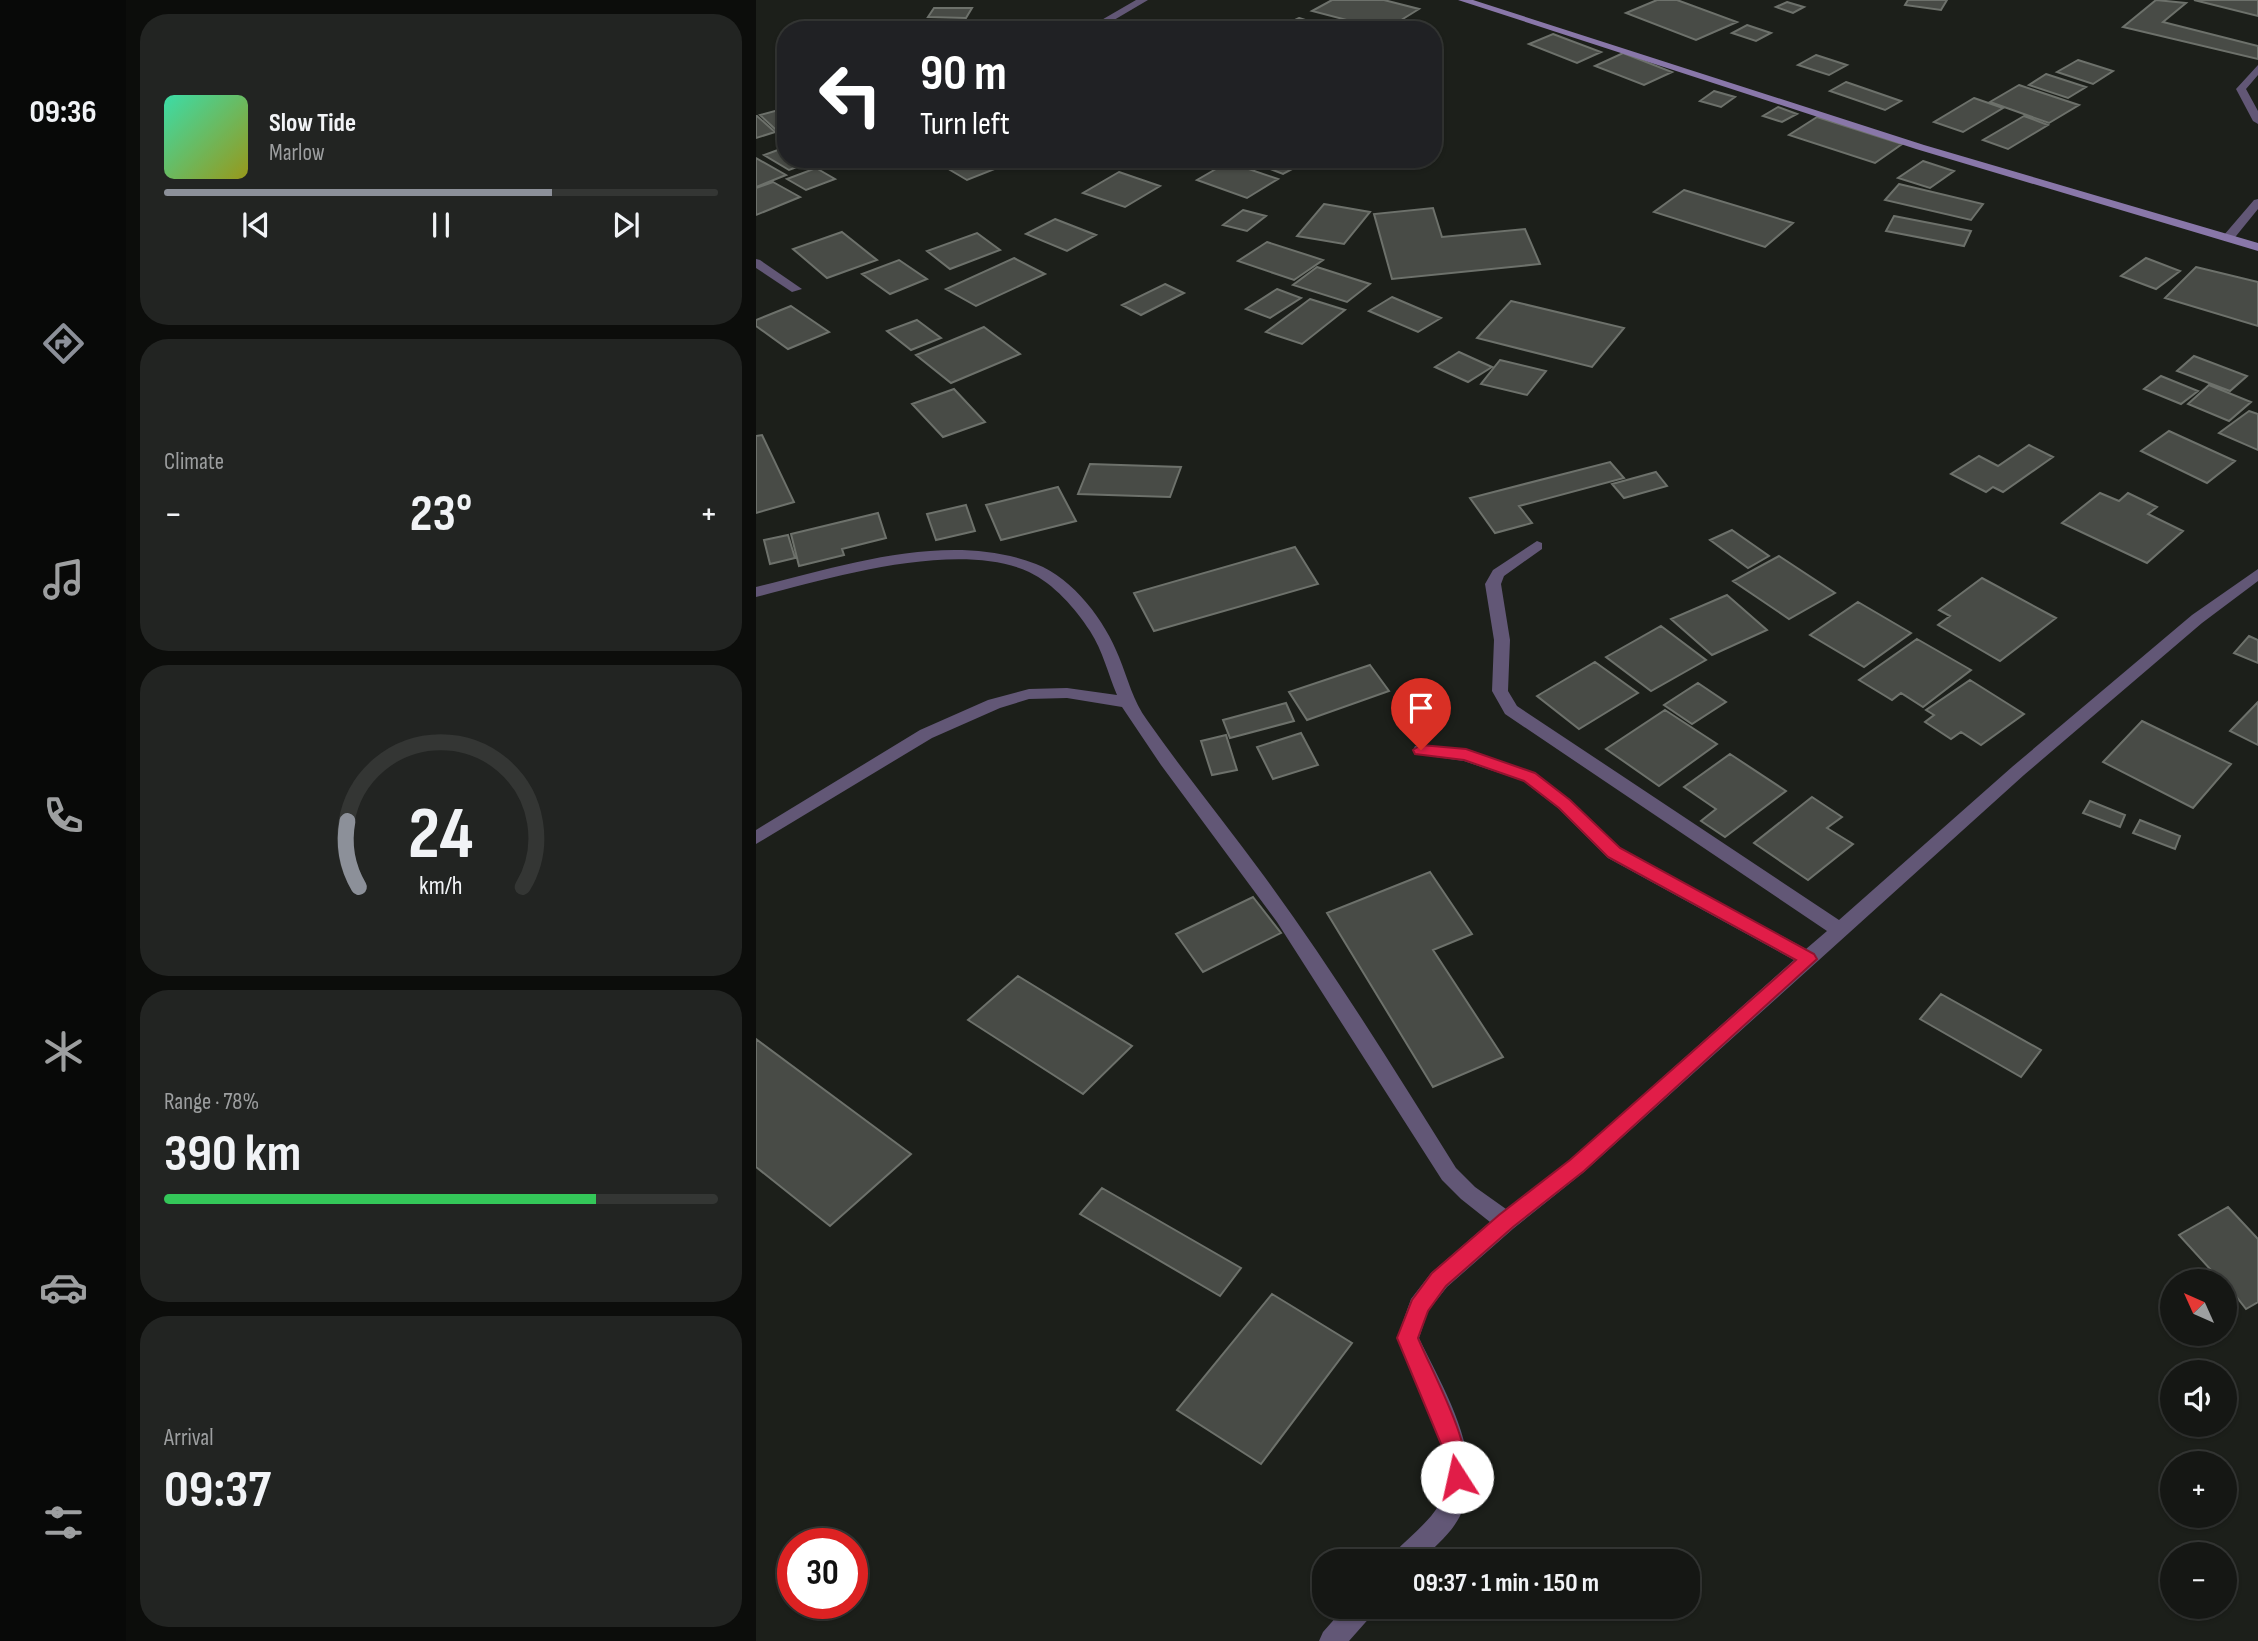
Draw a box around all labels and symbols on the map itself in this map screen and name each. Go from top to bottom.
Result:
pin [1391,678,1451,750]
north arrow [2160,1269,2236,1346]
position arrow [1420,1440,1494,1514]
speed limit sign: 30 [777,1528,868,1619]

